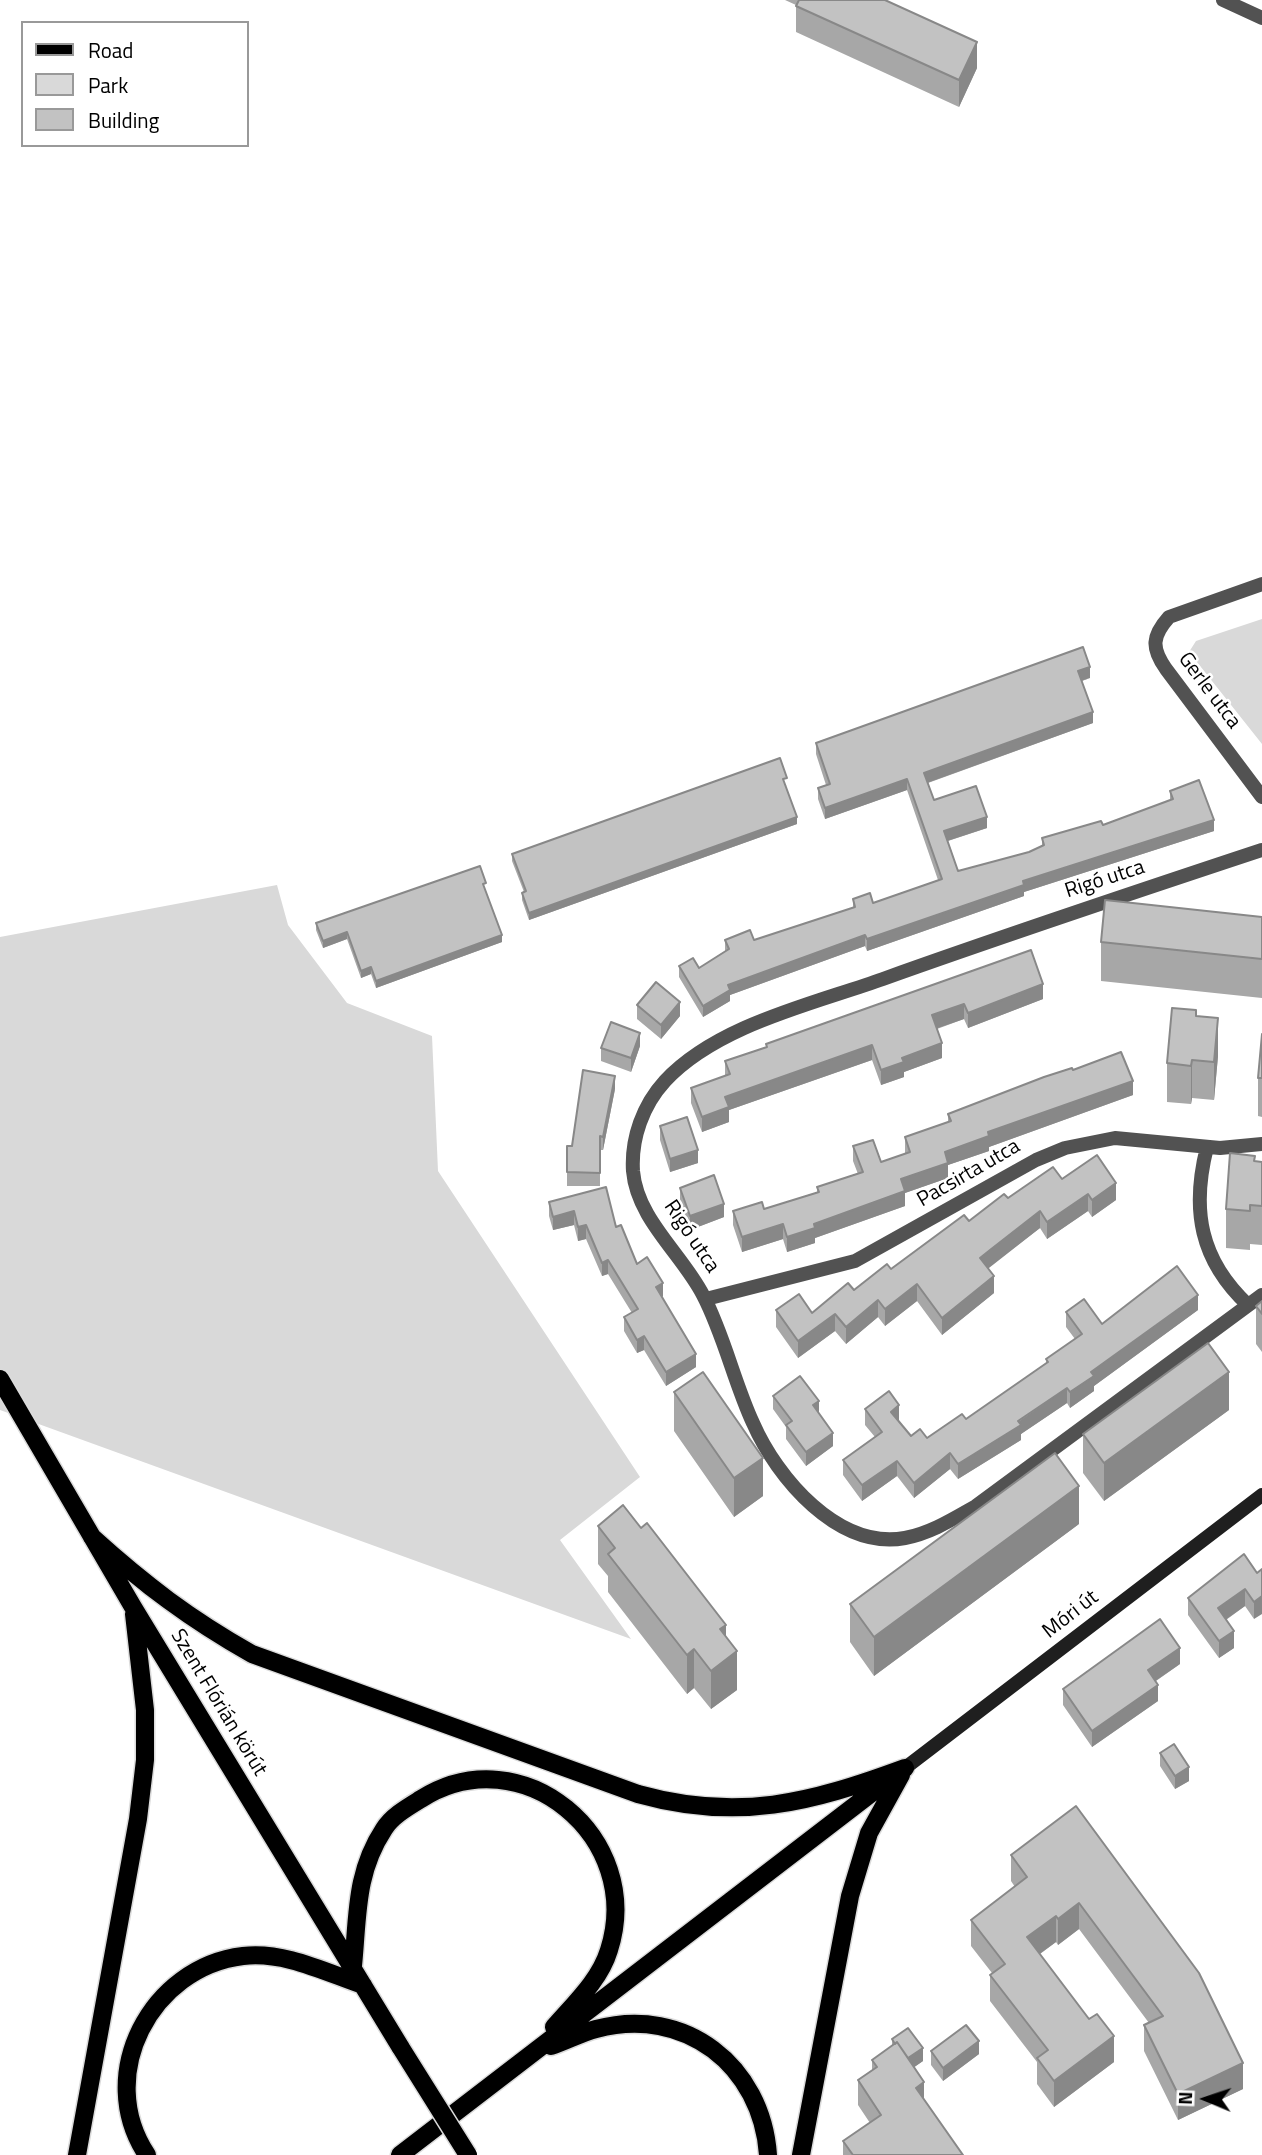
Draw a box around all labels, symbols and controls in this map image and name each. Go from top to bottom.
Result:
legend [21,21,248,147]
text: Road [88,34,133,66]
text: Park [88,69,128,101]
text: Building [88,104,159,136]
street label: Gerle utca [1172,648,1246,734]
street label: Rigó utca [1062,855,1148,905]
street label: Pacsirta utca [913,1134,1025,1214]
street label: Rigó utca [658,1196,724,1278]
street label: Móri út [1038,1585,1104,1645]
street label: Szent Flórián körút [164,1625,272,1781]
north arrow [1171,2064,1241,2134]
text: N [1170,2091,1199,2105]

